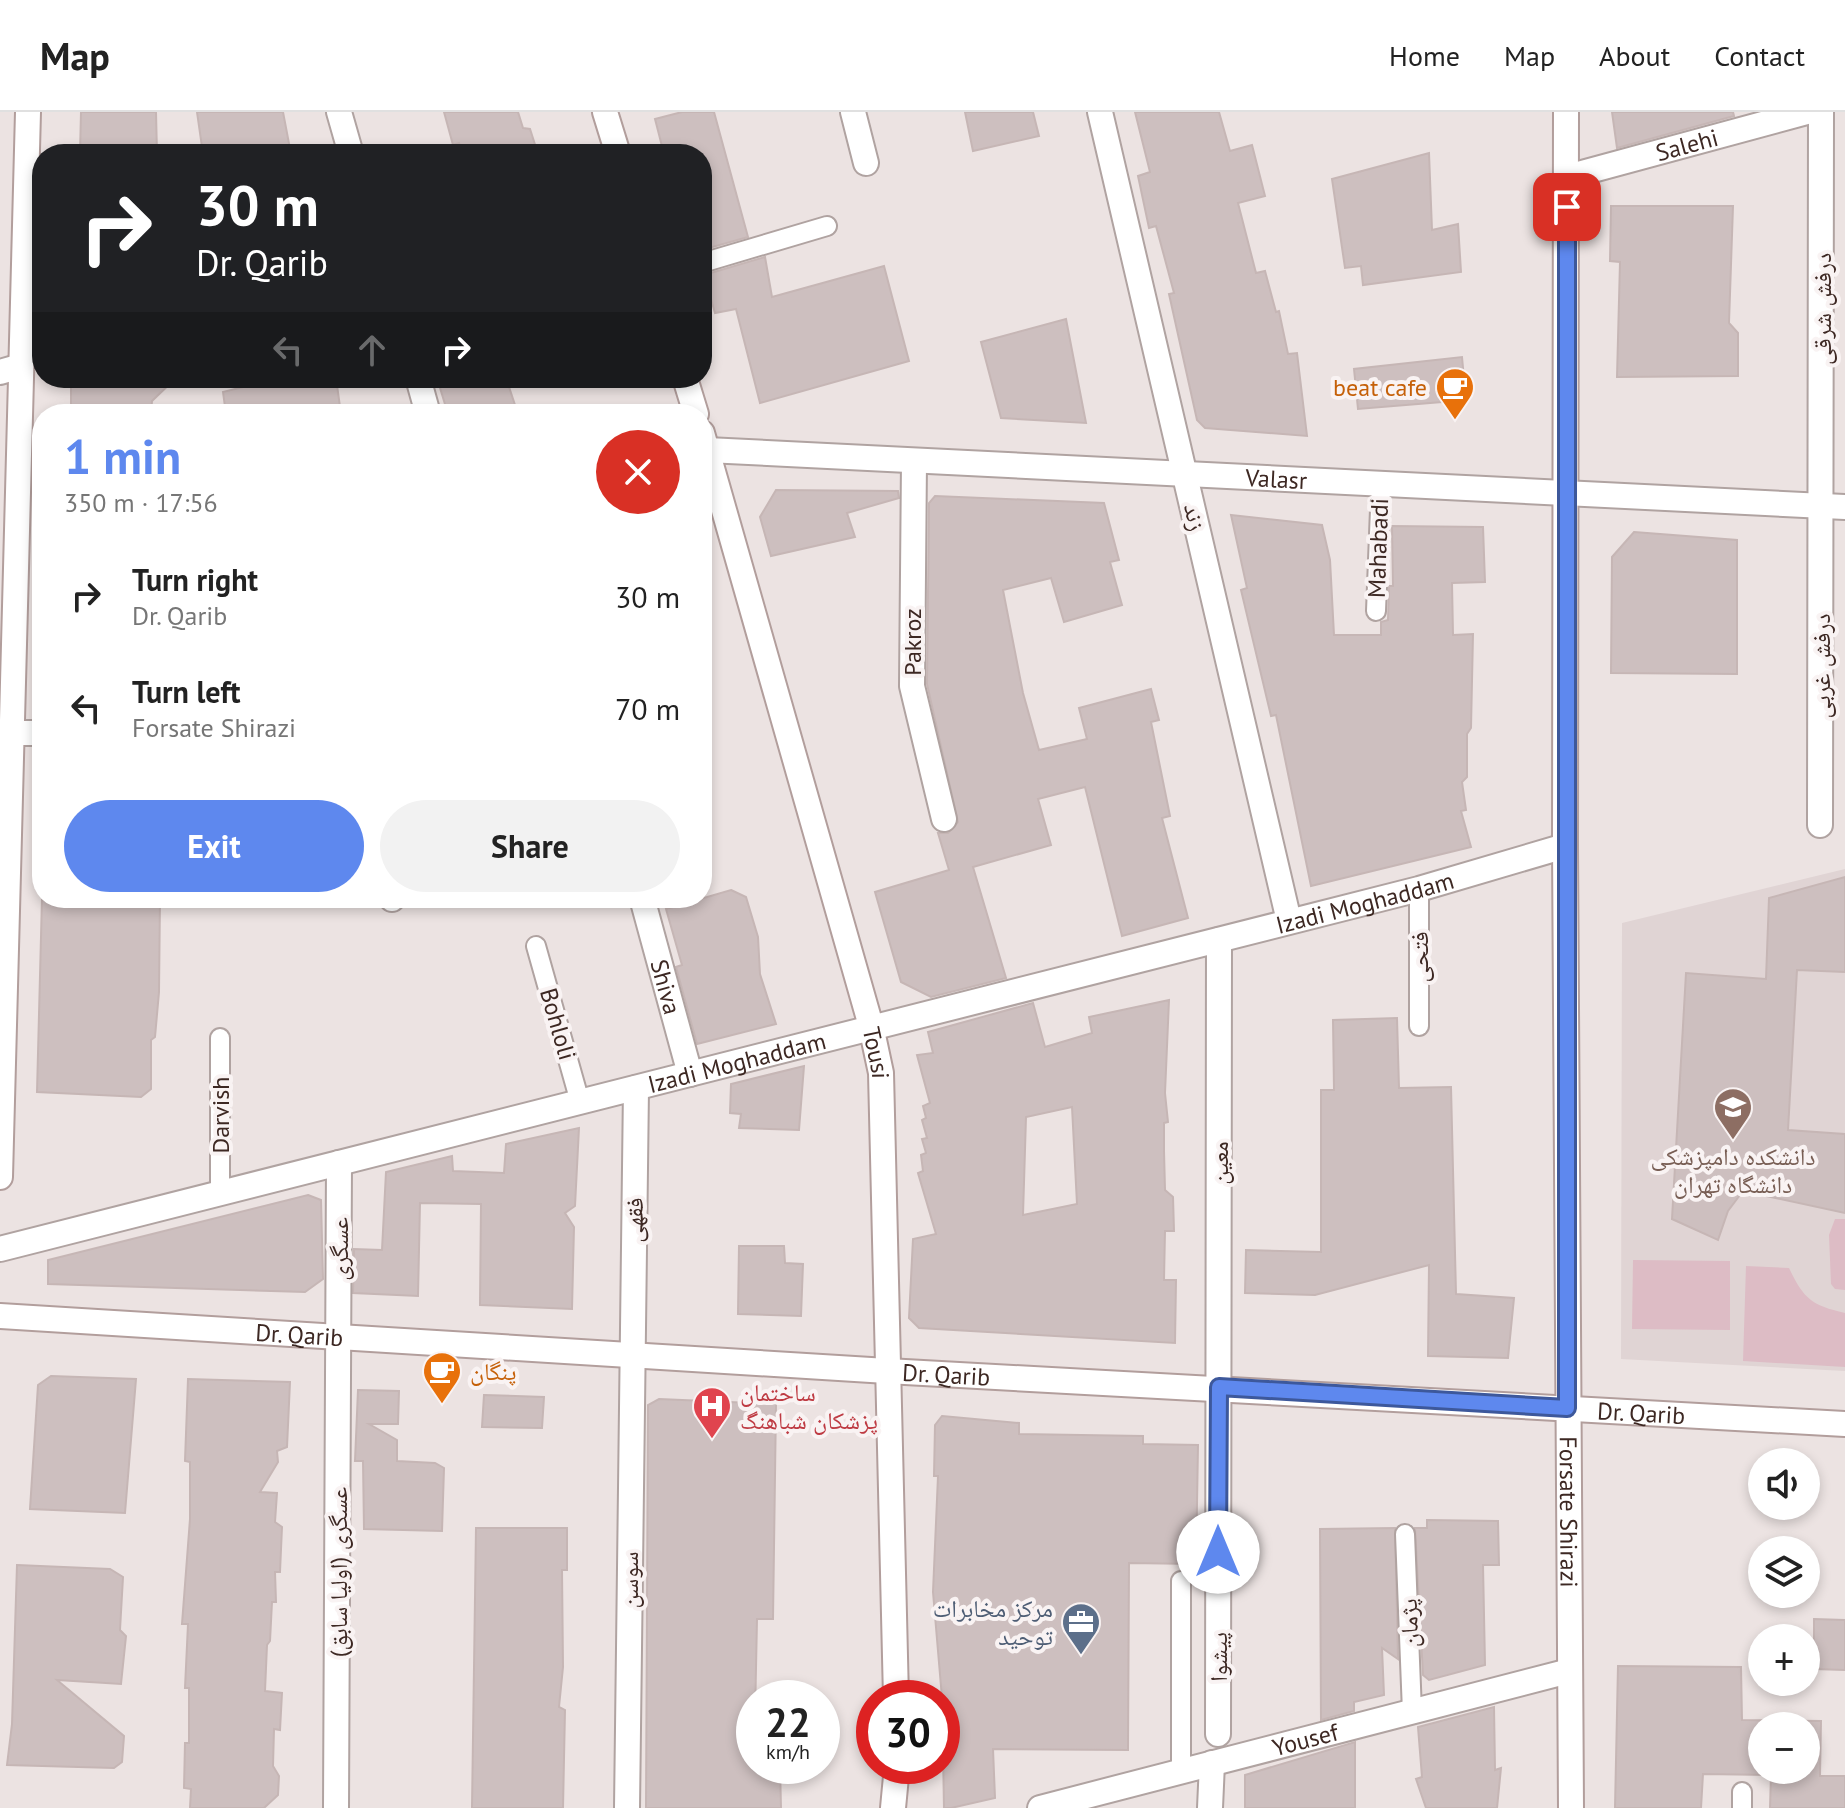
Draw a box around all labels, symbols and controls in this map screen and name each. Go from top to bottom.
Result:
text: Map [40,31,110,80]
text: Home [1389,37,1460,74]
text: Map [1504,37,1555,74]
text: About [1599,37,1670,74]
text: Contact [1714,37,1805,74]
street label: Salehi [1652,121,1721,168]
text: 30 m [196,169,319,241]
pin [1533,173,1601,241]
icon: right [64,176,168,280]
icon: arrive [1545,185,1589,229]
text: Dr. Qarib [196,239,328,286]
street label: درفش شرقی [1807,253,1838,365]
icon: left [266,328,310,372]
icon: ahead [350,328,394,372]
icon: right [434,328,478,372]
cafe icon: beat cafe [1434,366,1476,421]
place label: beat cafe [1333,372,1427,403]
text: 1 min [64,425,181,487]
button: close [596,430,680,514]
street label: Valasr [1244,461,1308,496]
text: 350 m · 17:56 [64,486,218,519]
street label: Mahabadi [1361,497,1395,599]
street label: زند [1177,500,1213,534]
text: Turn right [132,560,258,599]
icon: right [64,574,108,618]
text: 30 m [615,577,680,616]
text: Dr. Qarib [132,599,227,632]
street label: Pakroz [897,608,928,676]
street label: درفش غربی [1806,614,1837,719]
text: Turn left [132,672,240,711]
icon: left [64,686,108,730]
text: 70 m [615,689,680,728]
text: Forsate Shirazi [132,711,296,744]
button: Exit [64,800,364,892]
button: Share [380,800,680,892]
street label: Izadi Moghaddam [1273,864,1457,940]
street label: فتحی [1404,931,1435,983]
street label: Shiva [644,956,689,1018]
street label: Bohloli [533,984,583,1064]
street label: Tousi [856,1024,897,1079]
street label: Izadi Moghaddam [644,1025,829,1100]
street label: Darvish [205,1077,236,1154]
school or university icon: دانشکده دامپزشکی دانشگاه تهران [1712,1086,1754,1141]
street label: معین [1204,1141,1235,1185]
place label: دانشکده دامپزشکی دانشگاه تهران [1651,1141,1815,1200]
street label: فقهی [618,1197,650,1243]
street label: عسگری [324,1217,355,1281]
street label: Dr. Qarib [255,1316,344,1353]
cafe icon: پنگان [421,1350,463,1405]
place label: پنگان [470,1356,516,1387]
street label: Dr. Qarib [901,1356,991,1392]
place label: ساختمان پزشکان شباهنگ [740,1377,878,1436]
hospital icon: ساختمان پزشکان شباهنگ [691,1385,733,1440]
street label: Dr. Qarib [1596,1395,1686,1431]
street label: Forsate Shirazi [1553,1436,1585,1588]
map controls [1748,1448,1820,1784]
button: sound [1748,1448,1820,1520]
street label: عسگری (اولیا سابق) [323,1487,354,1657]
position arrow [1176,1510,1260,1594]
button: layers [1748,1536,1820,1608]
street label: سوسن [614,1552,645,1608]
place label: مرکز مخابرات توحید [933,1593,1053,1652]
street label: پژمان [1393,1598,1425,1648]
office icon: مرکز مخابرات توحید [1060,1601,1102,1656]
button: + [1748,1624,1820,1696]
street label: پیشوا [1203,1632,1234,1682]
speed limit sign: 30 [856,1680,960,1784]
text: 22 [765,1696,811,1748]
button: − [1748,1712,1820,1784]
street label: Yousef [1269,1716,1343,1763]
text: km/h [766,1739,810,1765]

